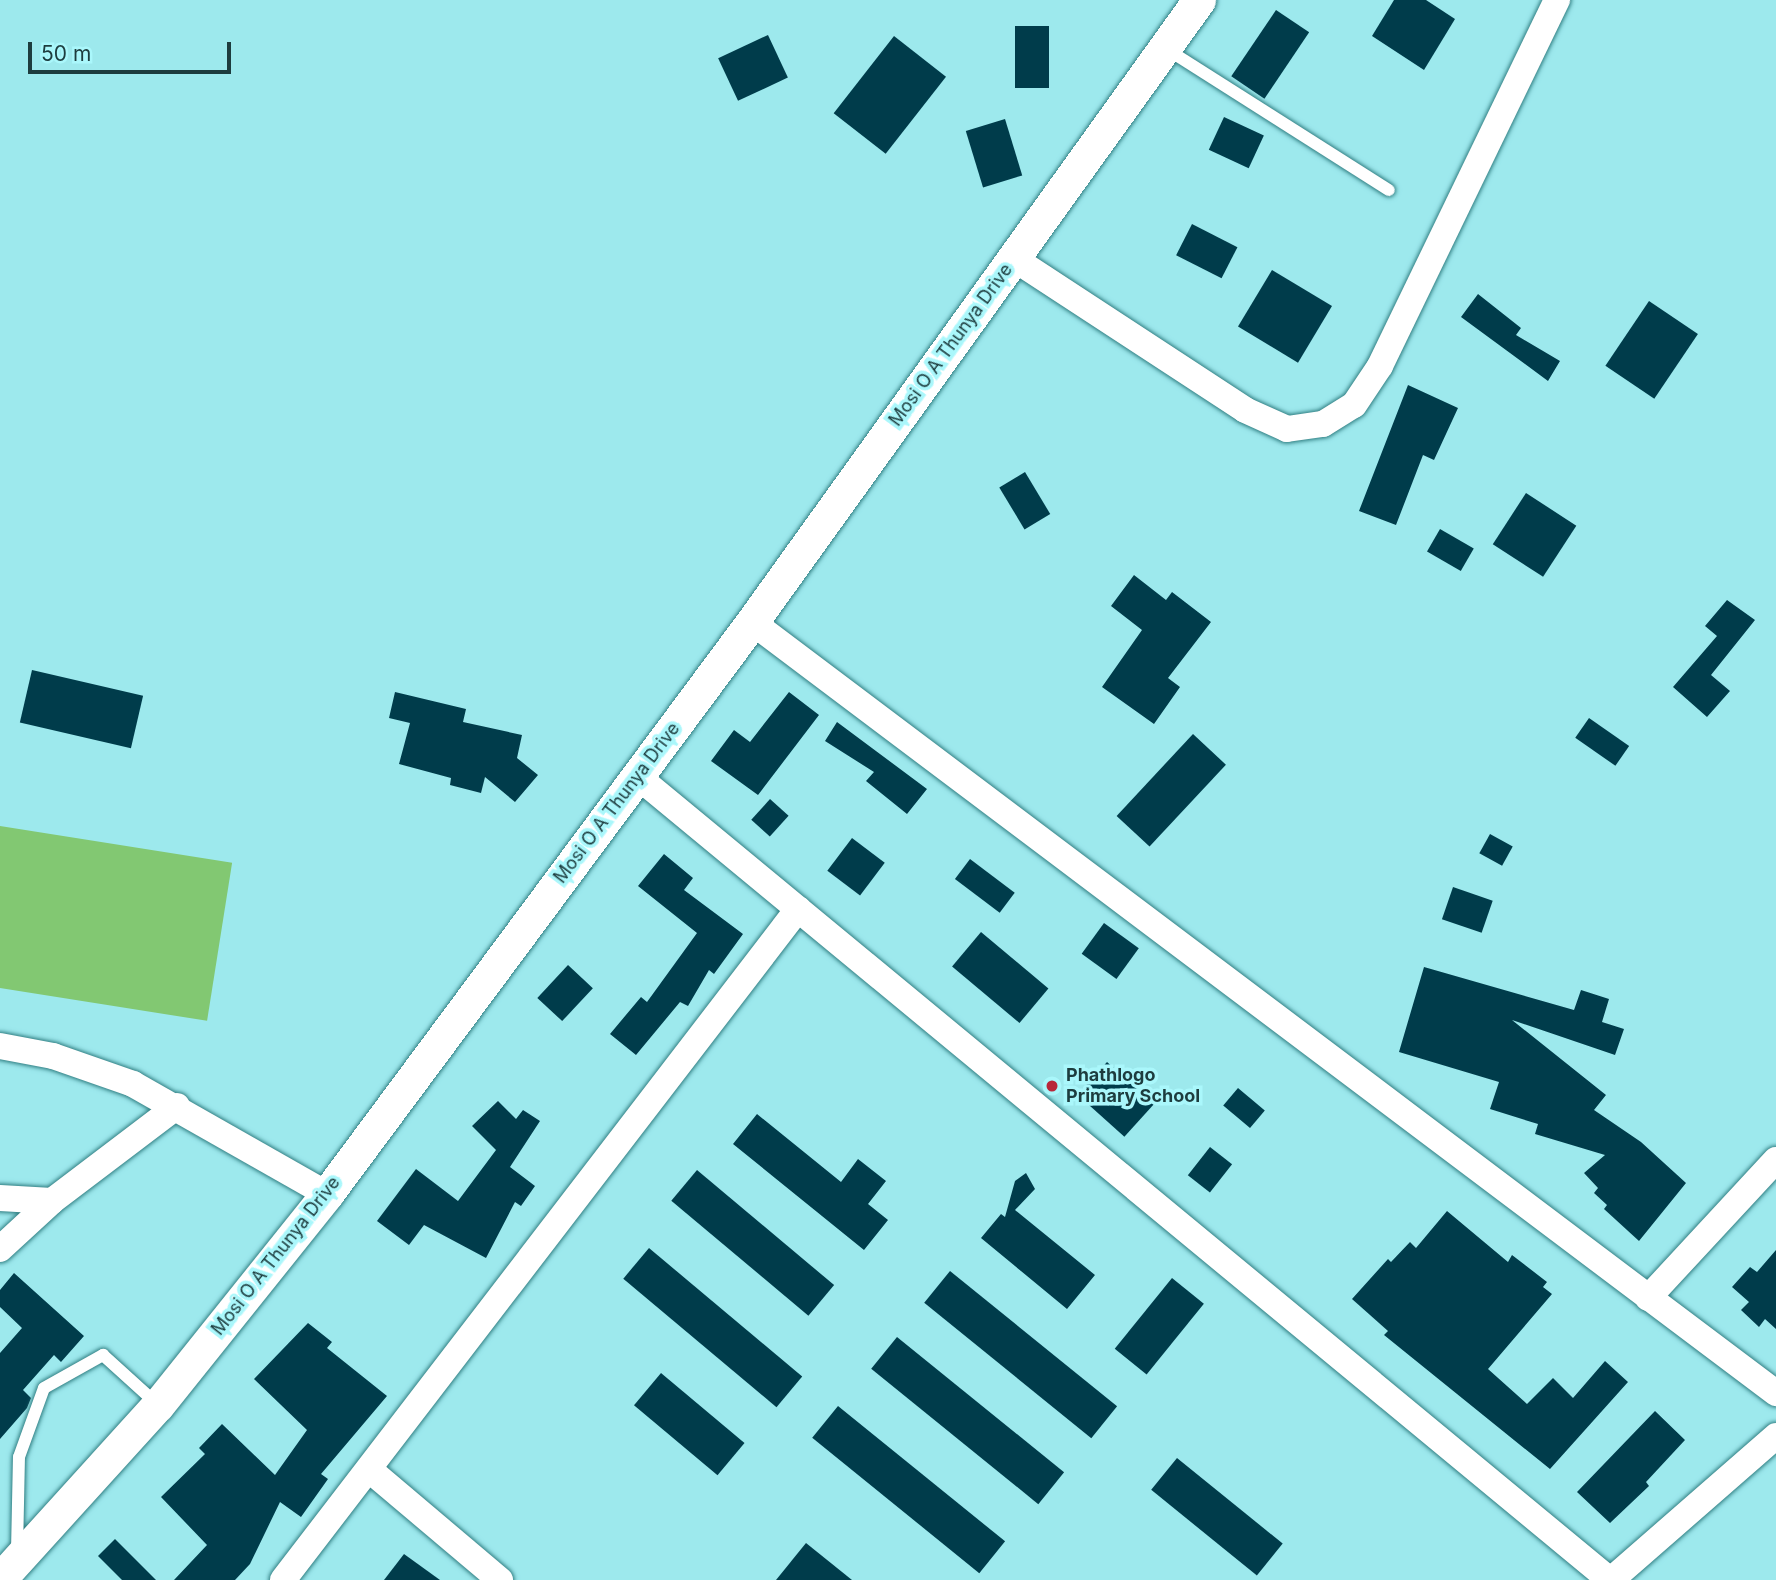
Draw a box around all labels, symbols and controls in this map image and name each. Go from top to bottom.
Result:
scale bar [32,28,234,72]
text: 50 m [41,41,91,66]
street label: Mosi O A Thunya Drive [885,260,1017,430]
street label: Mosi O A Thunya Drive [550,718,684,888]
place label: Phathlogo Primary School [1066,1065,1200,1108]
marker: Phathlogo Primary School [1044,1078,1060,1094]
street label: Mosi O A Thunya Drive [207,1172,345,1340]

